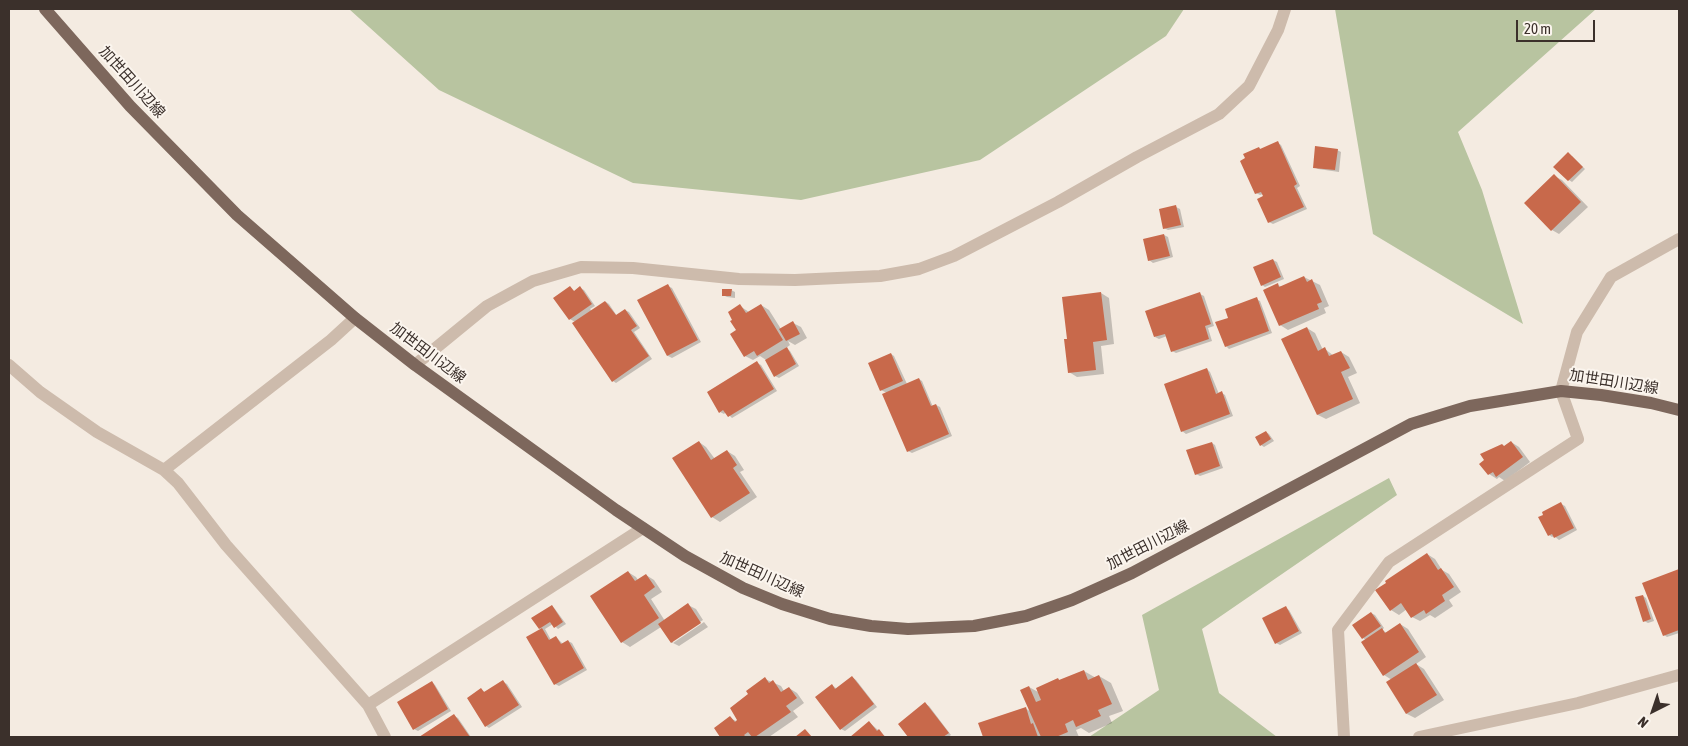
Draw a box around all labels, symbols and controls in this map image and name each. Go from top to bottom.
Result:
scale bar [1518,10,1597,42]
text: 20 m [1524,20,1551,37]
street label: 加世田川辺線 [95,43,169,121]
street label: 加世田川辺線 [387,319,469,387]
street label: 加世田川辺線 [1568,366,1660,398]
street label: 加世田川辺線 [1104,517,1192,573]
street label: 加世田川辺線 [717,548,807,602]
north arrow [1628,686,1678,736]
text: N [1635,714,1652,731]

